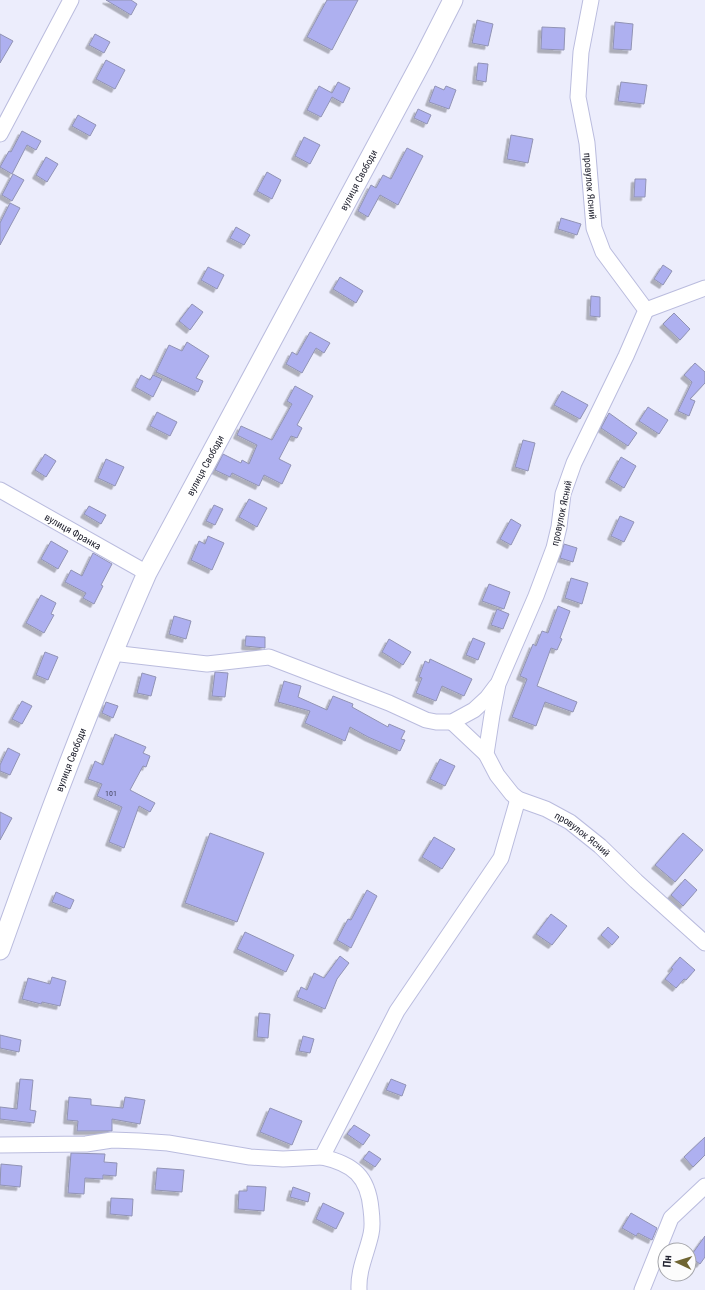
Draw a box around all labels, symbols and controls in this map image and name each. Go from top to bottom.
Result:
street label: вулиця Свободи [338,148,379,212]
street label: провулок Ясний [582,152,598,220]
street label: вулиця Свободи [185,433,226,498]
street label: провулок Ясний [549,479,574,547]
street label: вулиця Франка [43,512,103,552]
street label: вулиця Свободи [54,726,88,793]
house number: 101 [105,789,117,798]
street label: провулок Ясний [553,810,612,859]
north arrow [657,1242,697,1282]
text: Пн [661,1255,674,1268]

